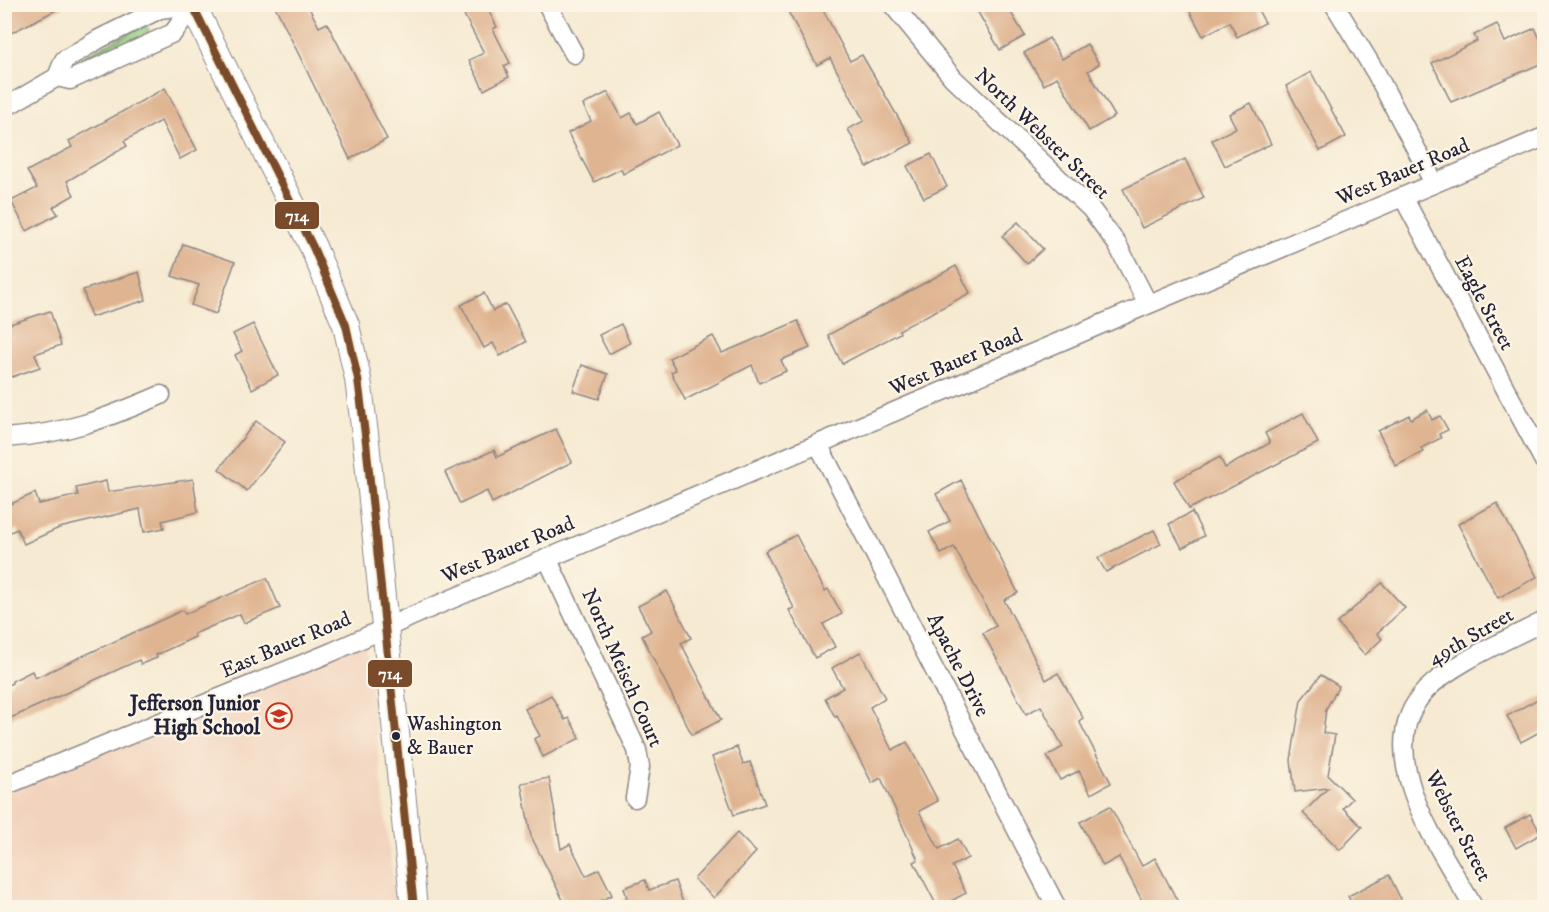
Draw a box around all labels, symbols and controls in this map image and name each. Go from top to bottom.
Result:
street label: North Webster Street [969,63,1115,205]
street label: West Bauer Road [1332,132,1474,212]
line badge: 714 [274,201,320,230]
text: 714 [285,206,310,226]
street label: Eagle Street [1448,251,1520,355]
street label: West Bauer Road [885,322,1027,402]
street label: West Bauer Road [437,510,579,590]
street label: North Meisch Court [575,585,669,751]
street label: 49th Street [1424,602,1519,672]
street label: East Bauer Road [217,606,355,684]
street label: Apache Drive [921,609,995,721]
line badge: 714 [367,659,413,688]
text: 714 [378,664,403,684]
place label: Jefferson Junior High School [128,691,261,741]
school or university icon: Jefferson Junior High School [264,701,294,731]
place label: Washington & Bauer [406,712,502,761]
marker: Washington & Bauer [390,730,402,742]
street label: Webster Street [1418,765,1497,886]

